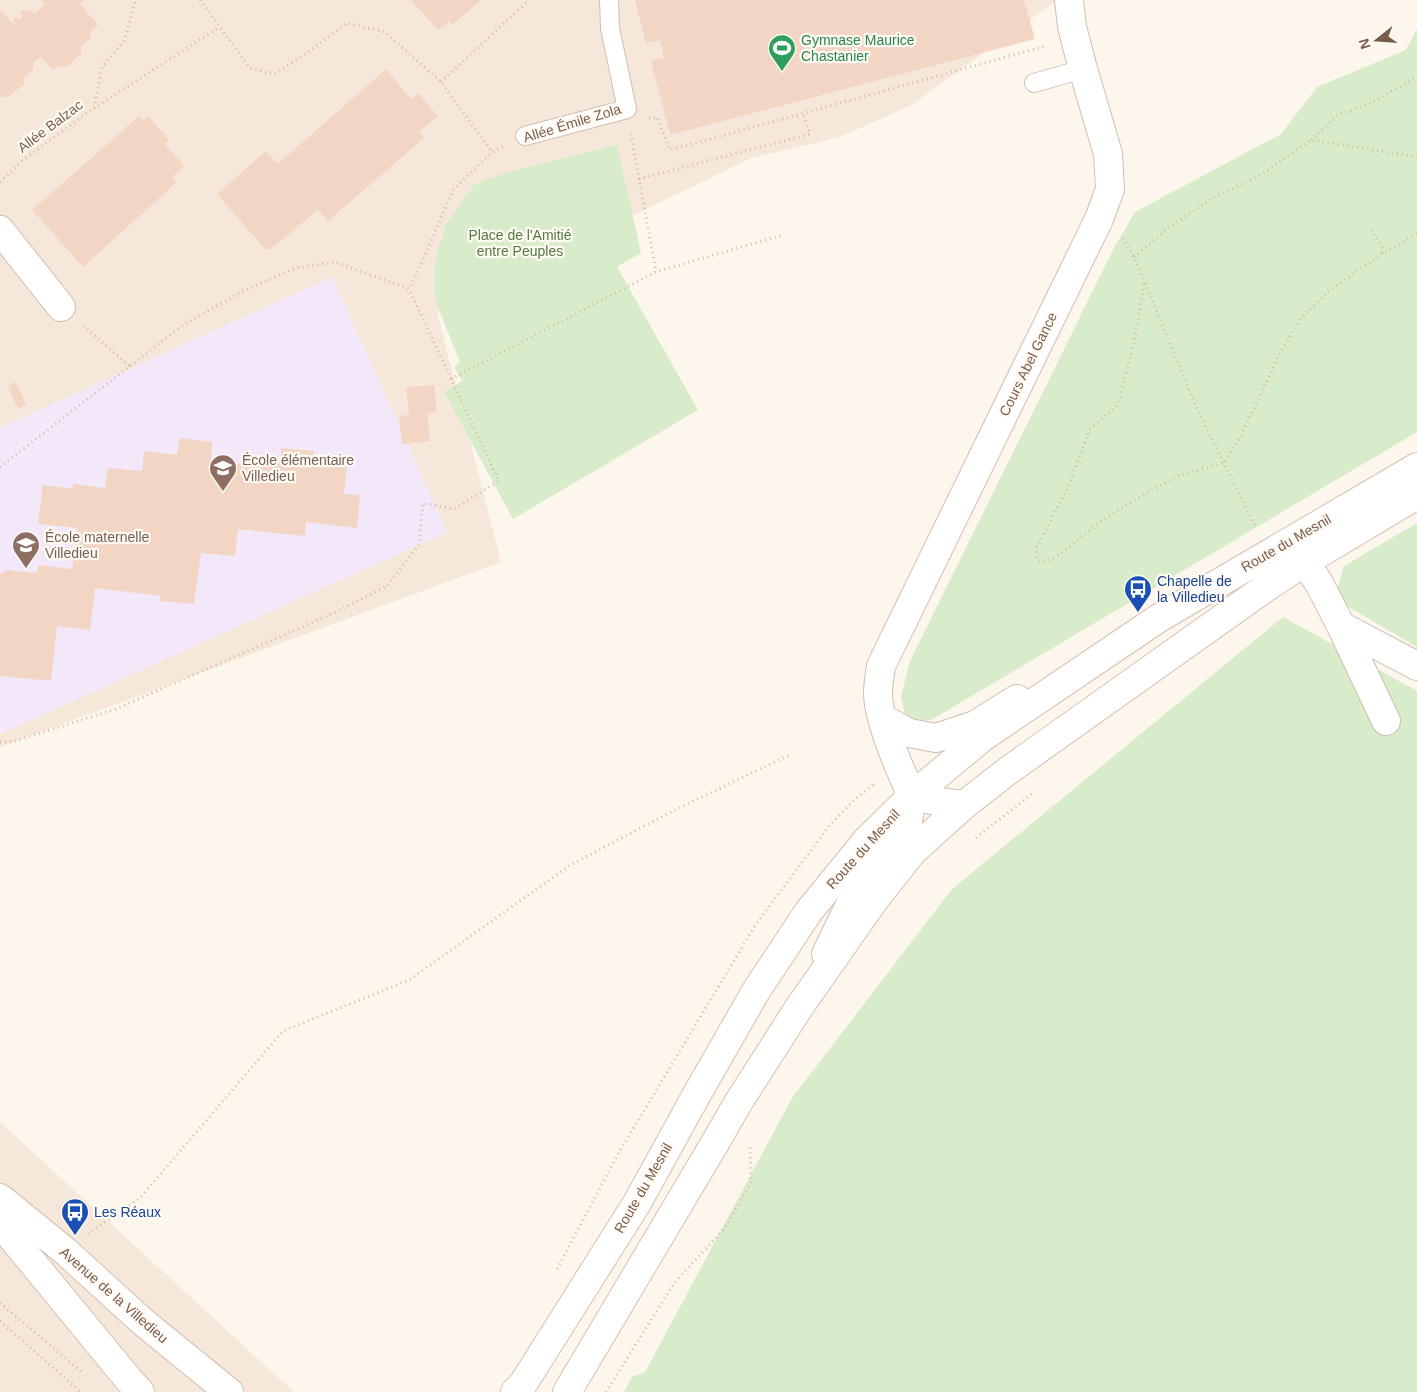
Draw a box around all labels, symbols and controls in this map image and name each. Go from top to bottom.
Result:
north arrow [1352,15,1402,65]
place label: Gymnase Maurice Chastanier [801,32,915,64]
sports icon: Gymnase Maurice Chastanier [767,33,797,72]
text: N [1355,37,1374,51]
street label: Allée Balzac [14,96,86,156]
street label: Allée Émile Zola [521,101,623,145]
park label: Place de l'Amitié entre Peuples [468,227,572,259]
street label: Cours Abel Gance [996,309,1060,419]
place label: École élémentaire Villedieu [242,452,354,484]
school or university icon: École élémentaire Villedieu [208,453,238,492]
street label: Route du Mesnil [1238,511,1334,575]
place label: École maternelle Villedieu [45,529,149,561]
school or university icon: École maternelle Villedieu [11,530,41,569]
place label: Chapelle de la Villedieu [1157,573,1232,605]
bus stop icon: Chapelle de la Villedieu [1123,574,1153,613]
street label: Route du Mesnil [823,806,903,892]
street label: Route du Mesnil [611,1140,675,1236]
bus stop icon: Les Réaux [60,1197,90,1236]
place label: Les Réaux [94,1204,161,1220]
street label: Avenue de la Villedieu [57,1244,171,1346]

